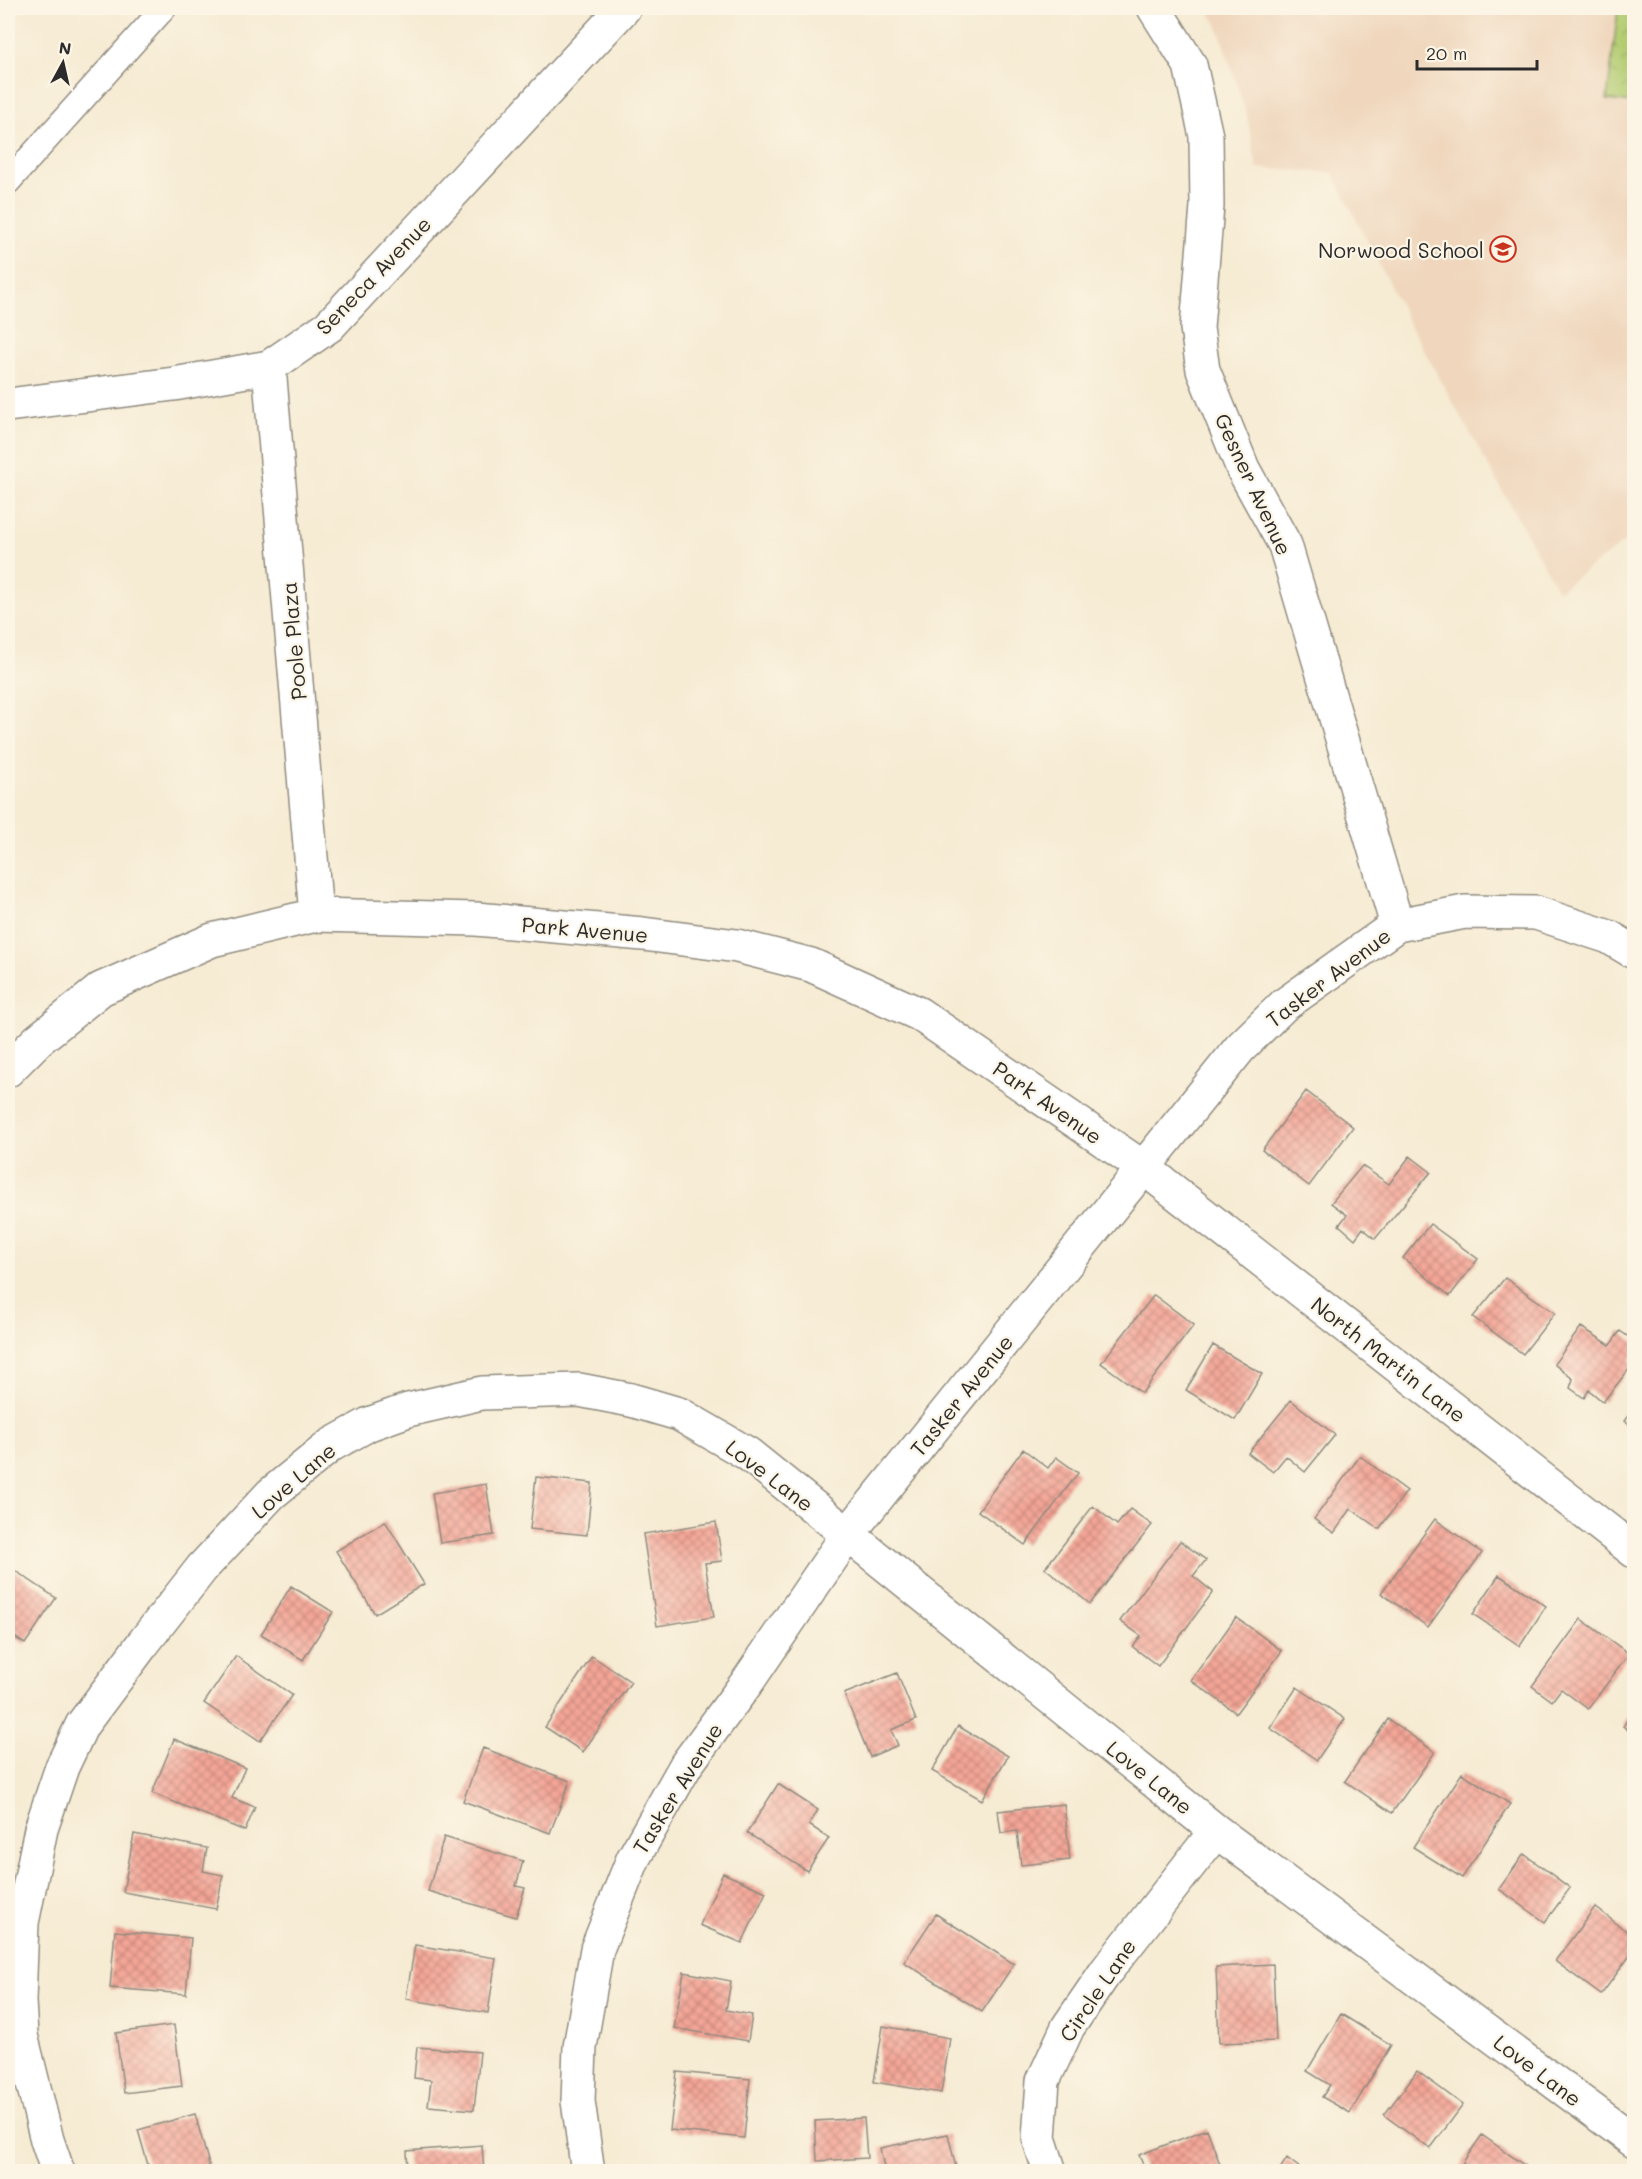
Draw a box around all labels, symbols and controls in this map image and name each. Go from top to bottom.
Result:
north arrow [33,33,93,93]
scale bar [1417,33,1537,71]
text: N [58,36,73,59]
text: 20 m [1426,41,1467,65]
street label: Seneca Avenue [310,210,436,340]
school or university icon: Norwood School [1488,234,1518,264]
place label: Norwood School [1318,236,1484,263]
street label: Gesner Avenue [1209,409,1299,559]
street label: Poole Plaza [274,581,312,701]
street label: Park Avenue [521,910,649,948]
street label: Tasker Avenue [1260,921,1396,1033]
street label: Park Avenue [988,1055,1108,1149]
street label: North Martin Lane [1306,1290,1472,1428]
street label: Tasker Avenue [904,1329,1018,1461]
street label: Love Lane [721,1433,819,1517]
street label: Love Lane [245,1436,341,1524]
street label: Tasker Avenue [626,1718,728,1858]
street label: Love Lane [1101,1734,1199,1820]
street label: Circle Lane [1053,1934,1141,2046]
street label: Love Lane [1489,2028,1587,2112]

